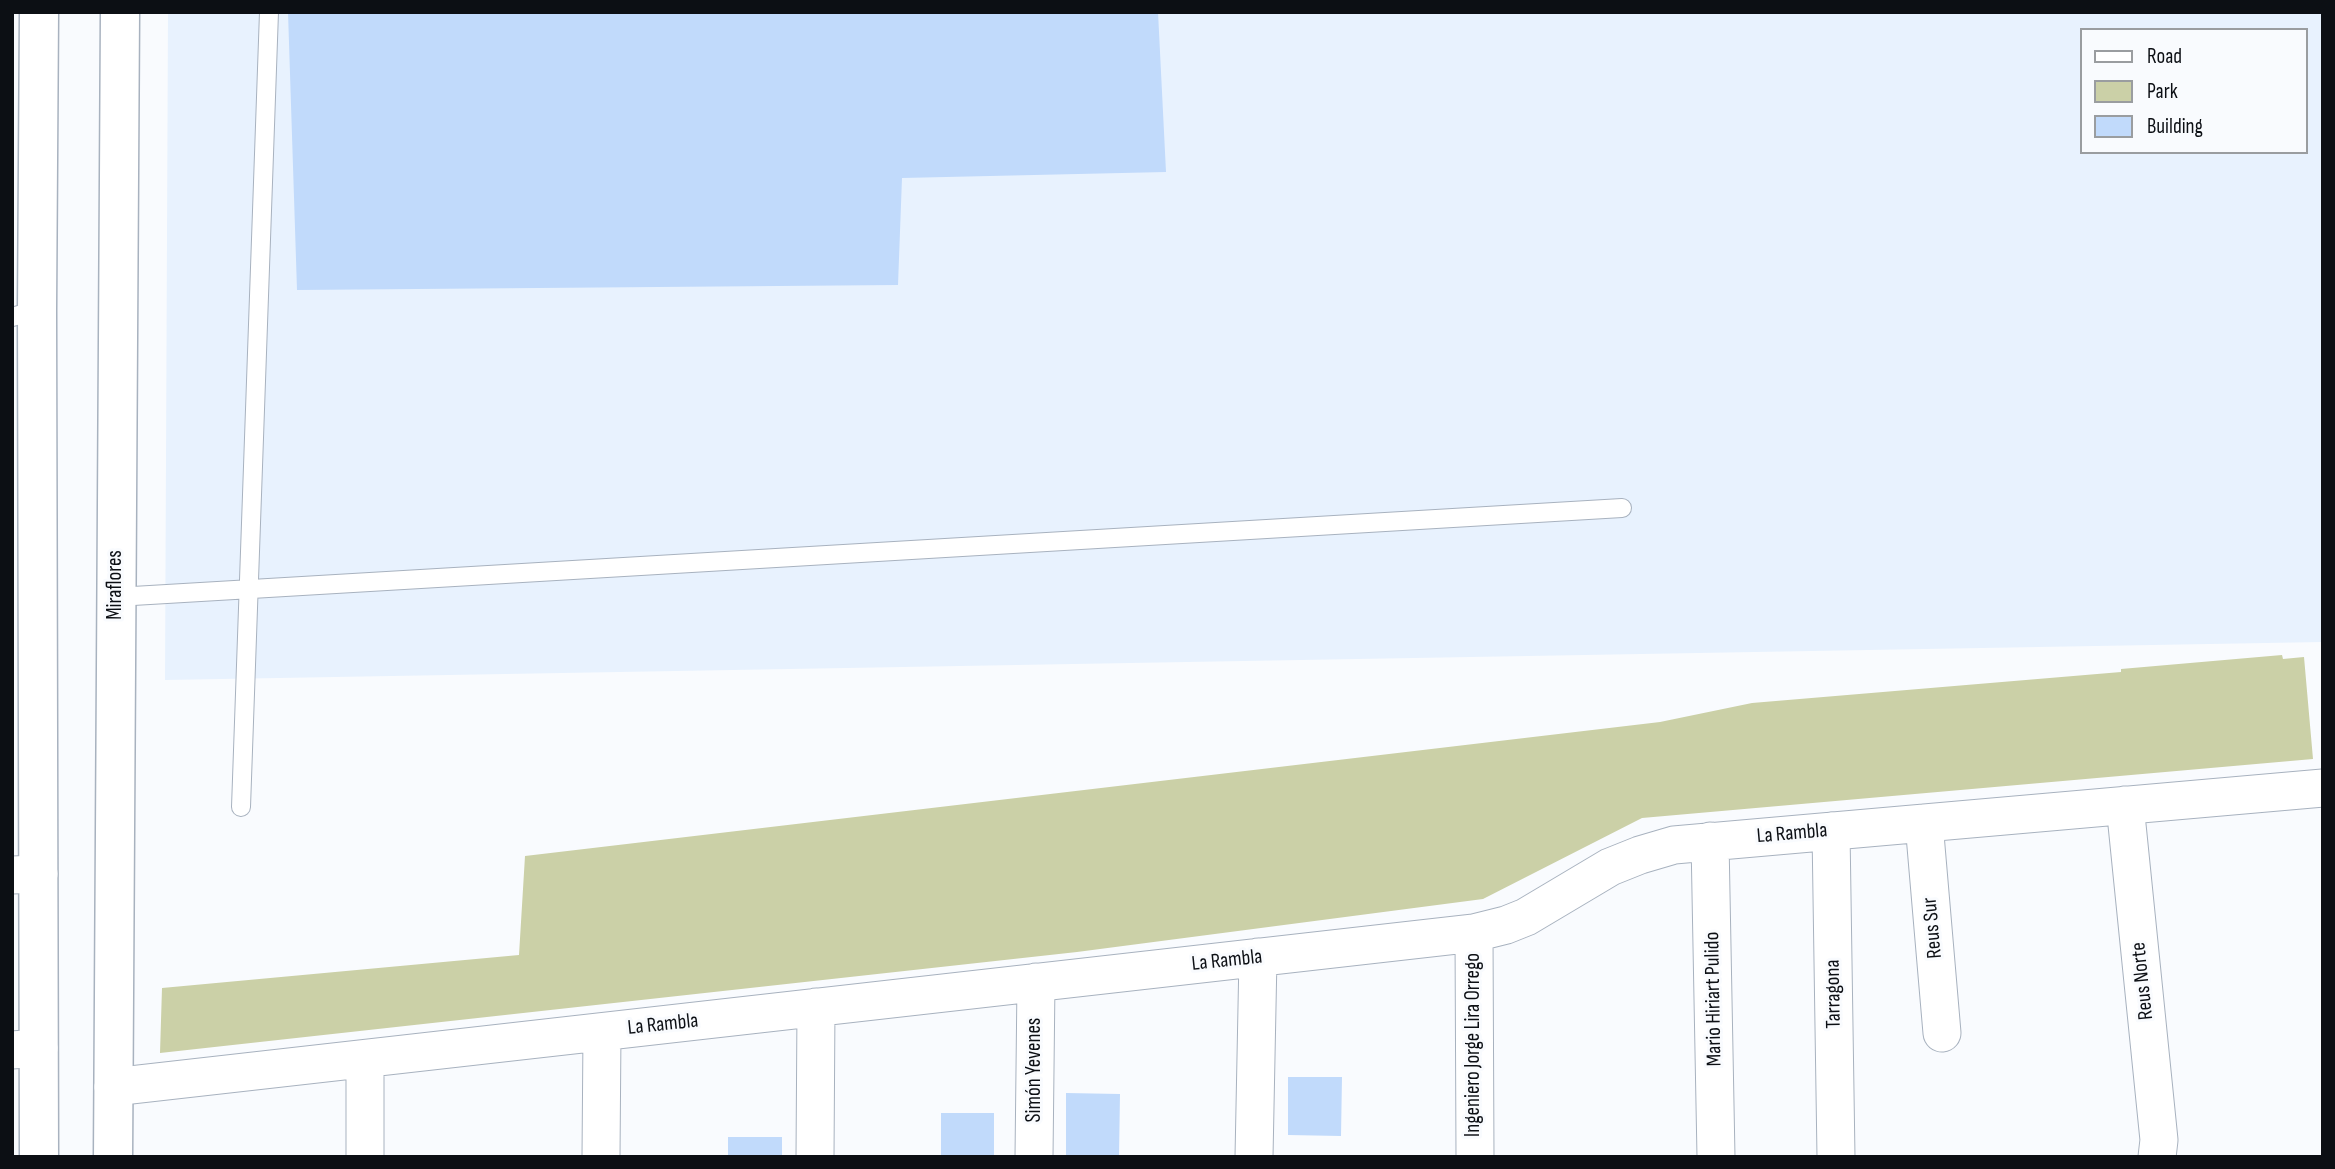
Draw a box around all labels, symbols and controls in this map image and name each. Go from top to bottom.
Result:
legend [2080,28,2307,154]
text: Road [2147,44,2182,69]
text: Park [2147,79,2178,104]
text: Building [2147,114,2203,139]
street label: Miraflores [103,550,129,620]
street label: La Rambla [1756,818,1828,850]
street label: Reus Sur [1918,896,1948,960]
street label: Mario Hiriart Pulido [1700,932,1728,1066]
street label: Reus Norte [2126,941,2160,1021]
street label: La Rambla [1190,945,1264,977]
street label: Ingeniero Jorge Lira Orrego [1461,953,1487,1137]
street label: Tarragona [1821,959,1847,1029]
street label: La Rambla [626,1009,700,1041]
street label: Simón Yevenes [1022,1018,1048,1122]

